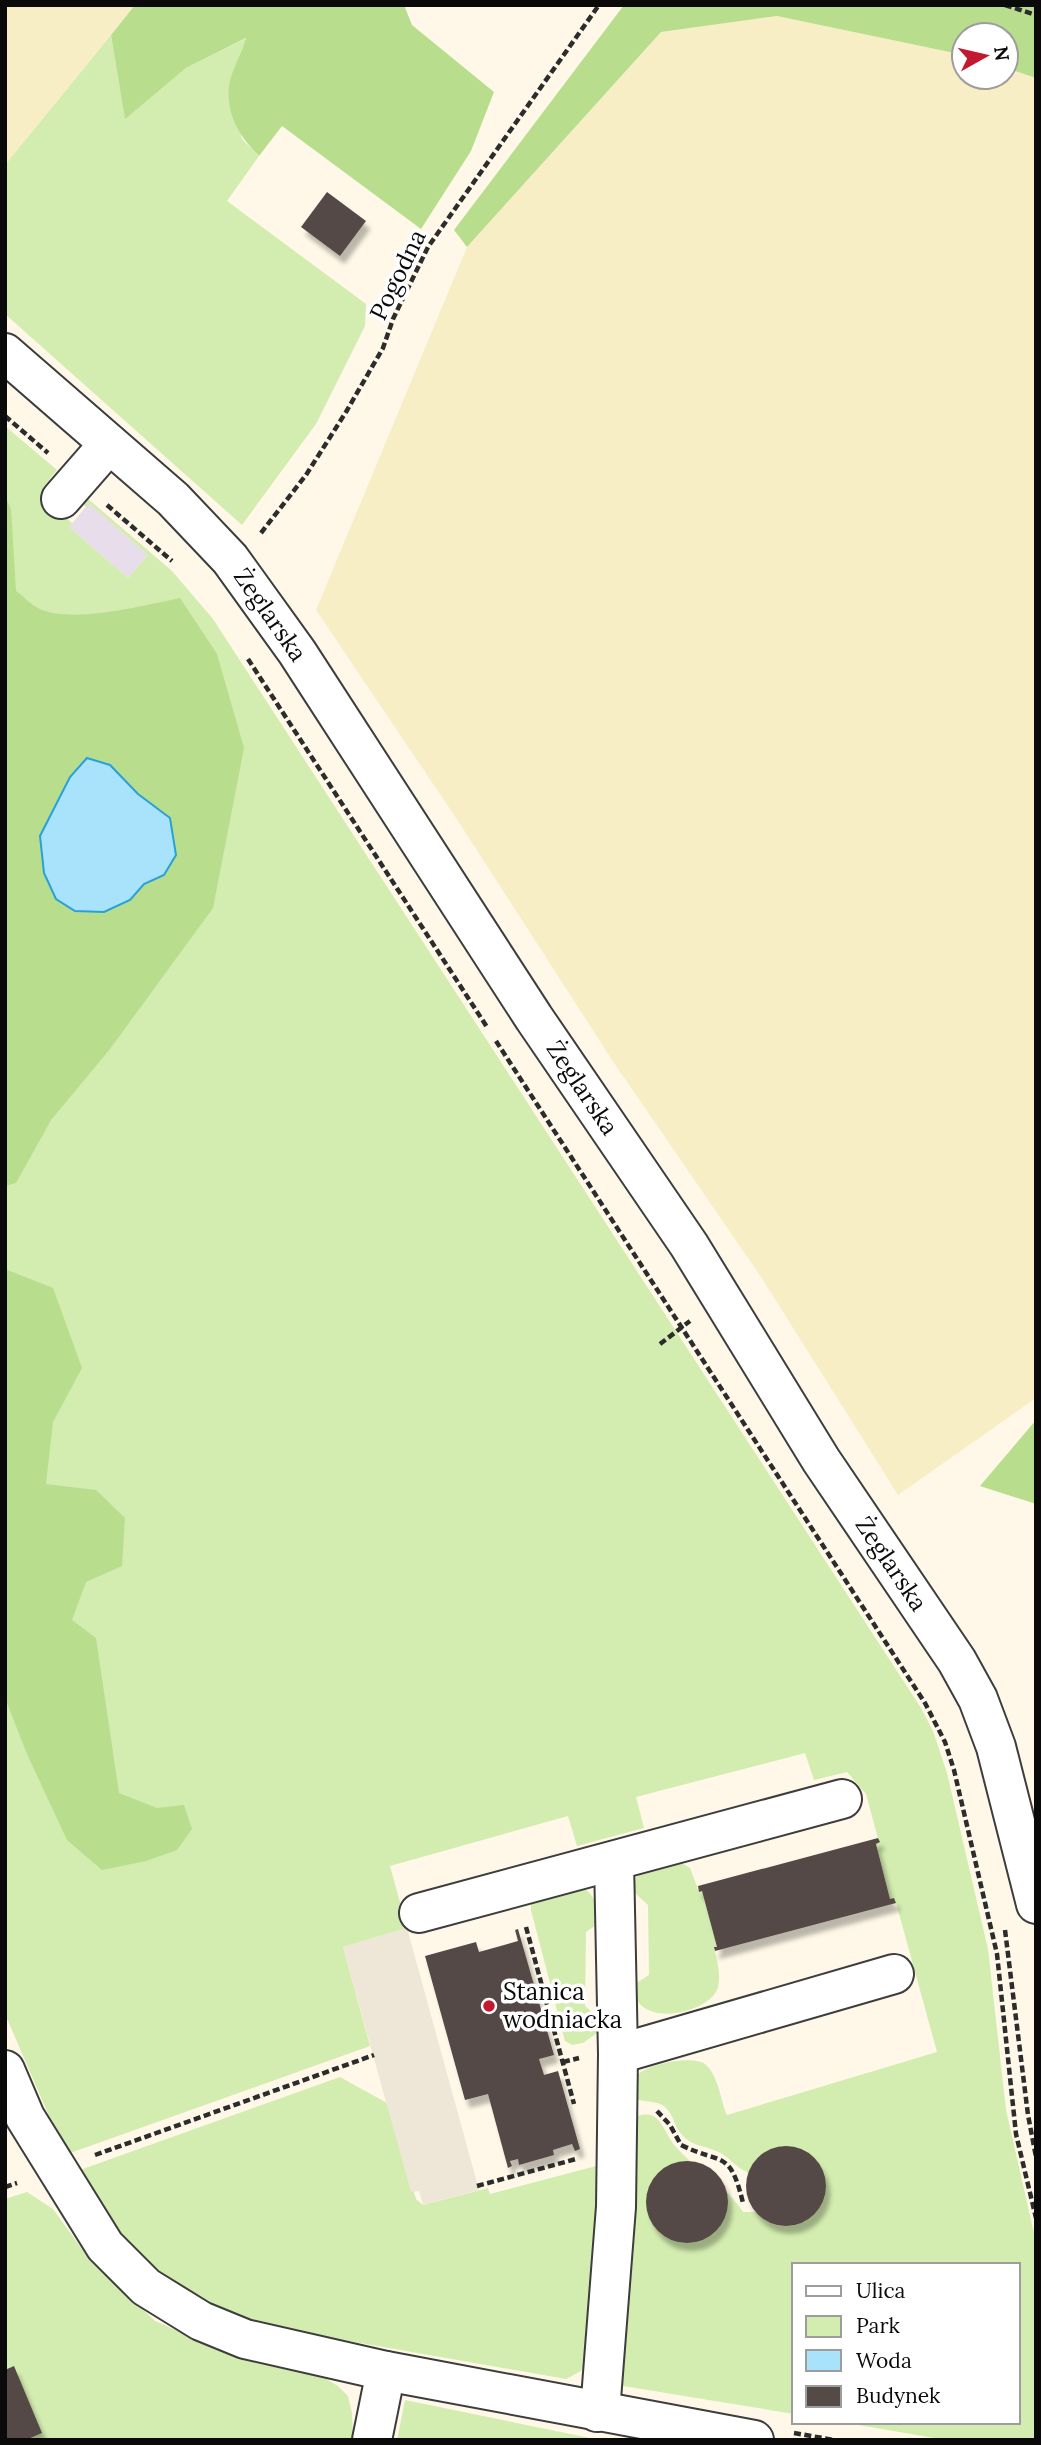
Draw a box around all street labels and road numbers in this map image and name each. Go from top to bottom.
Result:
street label: Pogodna [362,224,433,325]
street label: Żeglarska [227,562,314,668]
street label: Żeglarska [540,1035,625,1141]
street label: Żeglarska [849,1511,934,1617]

